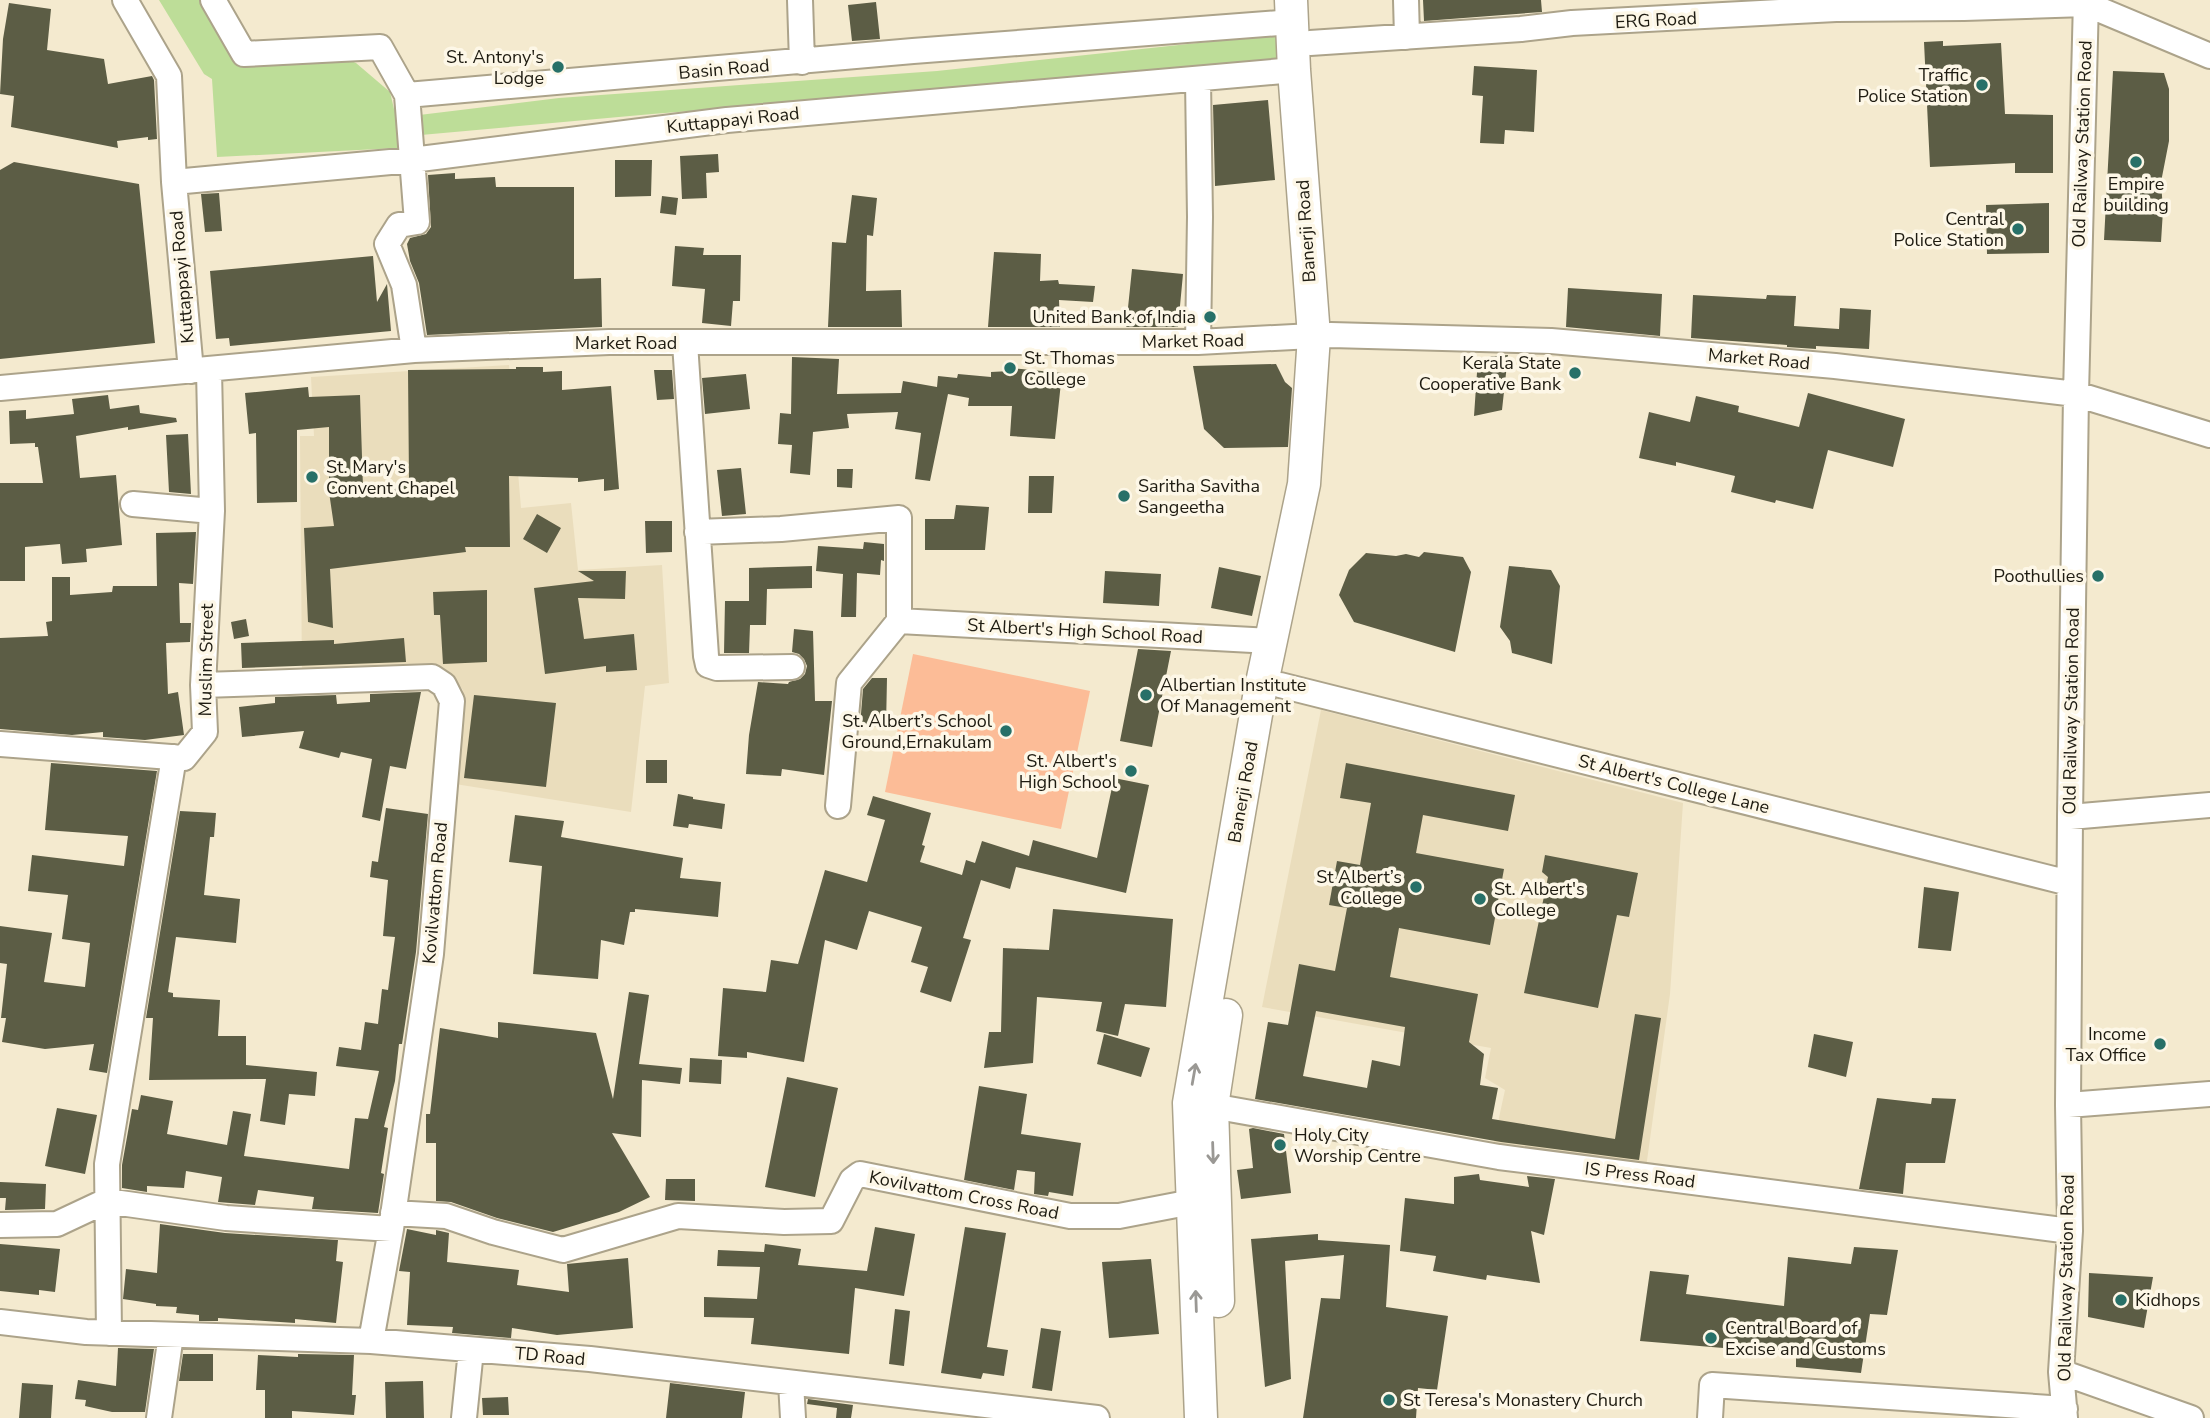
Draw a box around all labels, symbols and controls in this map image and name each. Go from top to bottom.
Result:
street label: ERG Road [1614,6,1698,34]
street label: Old Railway Station Road [2066,40,2098,248]
place label: St. Antony's Lodge [446,45,544,90]
street label: Basin Road [677,53,771,85]
marker: St. Antony's Lodge [550,59,566,75]
place label: Traffic Police Station [1858,63,1968,108]
marker: Traffic Police Station [1974,77,1990,93]
street label: Kuttappayi Road [665,101,801,139]
marker: Empire building [2128,154,2144,170]
place label: Empire building [2103,172,2169,217]
street label: Banerji Road [1290,179,1322,283]
place label: Central Police Station [1894,207,2005,252]
street label: Kuttappayi Road [164,209,200,345]
marker: Central Police Station [2010,221,2026,237]
place label: United Bank of India [1032,305,1196,329]
marker: United Bank of India [1202,309,1218,325]
street label: Market Road [1142,328,1244,354]
street label: Market Road [575,331,677,355]
street label: Market Road [1707,343,1811,375]
place label: St. Thomas College [1024,346,1115,391]
place label: Kerala State Cooperative Bank [1419,351,1562,396]
marker: St. Thomas College [1002,360,1018,376]
marker: Kerala State Cooperative Bank [1567,365,1583,381]
place label: St. Mary's Convent Chapel [326,455,455,500]
marker: St. Mary's Convent Chapel [304,469,320,485]
place label: Saritha Savitha Sangeetha [1138,474,1260,519]
marker: Saritha Savitha Sangeetha [1116,488,1132,504]
place label: Poothullies [1993,564,2084,588]
marker: Poothullies [2090,568,2106,584]
street label: Muslim Street [193,603,219,717]
street label: Old Railway Station Road [2057,607,2085,815]
street label: St Albert's High School Road [967,613,1203,649]
place label: Albertian Institute Of Management [1160,673,1306,718]
marker: Albertian Institute Of Management [1138,687,1154,703]
place label: St. Albert’s School Ground,Ernakulam [842,709,993,754]
marker: St. Albert’s School Ground,Ernakulam [998,723,1014,739]
street label: Banerji Road [1222,739,1264,845]
place label: St. Albert's High School [1019,749,1118,794]
street label: St Albert's College Lane [1576,749,1772,819]
marker: St. Albert's High School [1123,763,1139,779]
street label: Kovilvattom Road [417,821,453,965]
place label: St Albert’s College [1316,865,1402,910]
place label: St. Albert's College [1494,877,1585,922]
marker: St Albert’s College [1408,879,1424,895]
marker: St. Albert's College [1472,891,1488,907]
place label: Income Tax Office [2066,1022,2146,1067]
marker: Income Tax Office [2152,1036,2168,1052]
one-way arrow [1188,1063,1201,1086]
place label: Holy City Worship Centre [1294,1123,1421,1168]
marker: Holy City Worship Centre [1272,1137,1288,1153]
one-way arrow [1207,1141,1220,1164]
street label: IS Press Road [1583,1156,1697,1194]
street label: Kovilvattom Cross Road [867,1165,1061,1225]
street label: Old Railway Station Road [2052,1174,2080,1382]
place label: Kidhops [2135,1288,2200,1312]
one-way arrow [1190,1290,1203,1313]
marker: Kidhops [2113,1292,2129,1308]
place label: Central Board of Excise and Customs [1725,1316,1886,1361]
marker: Central Board of Excise and Customs [1703,1330,1719,1346]
street label: TD Road [514,1341,586,1371]
place label: St Teresa's Monastery Church [1403,1388,1643,1412]
marker: St Teresa's Monastery Church [1381,1392,1397,1408]

